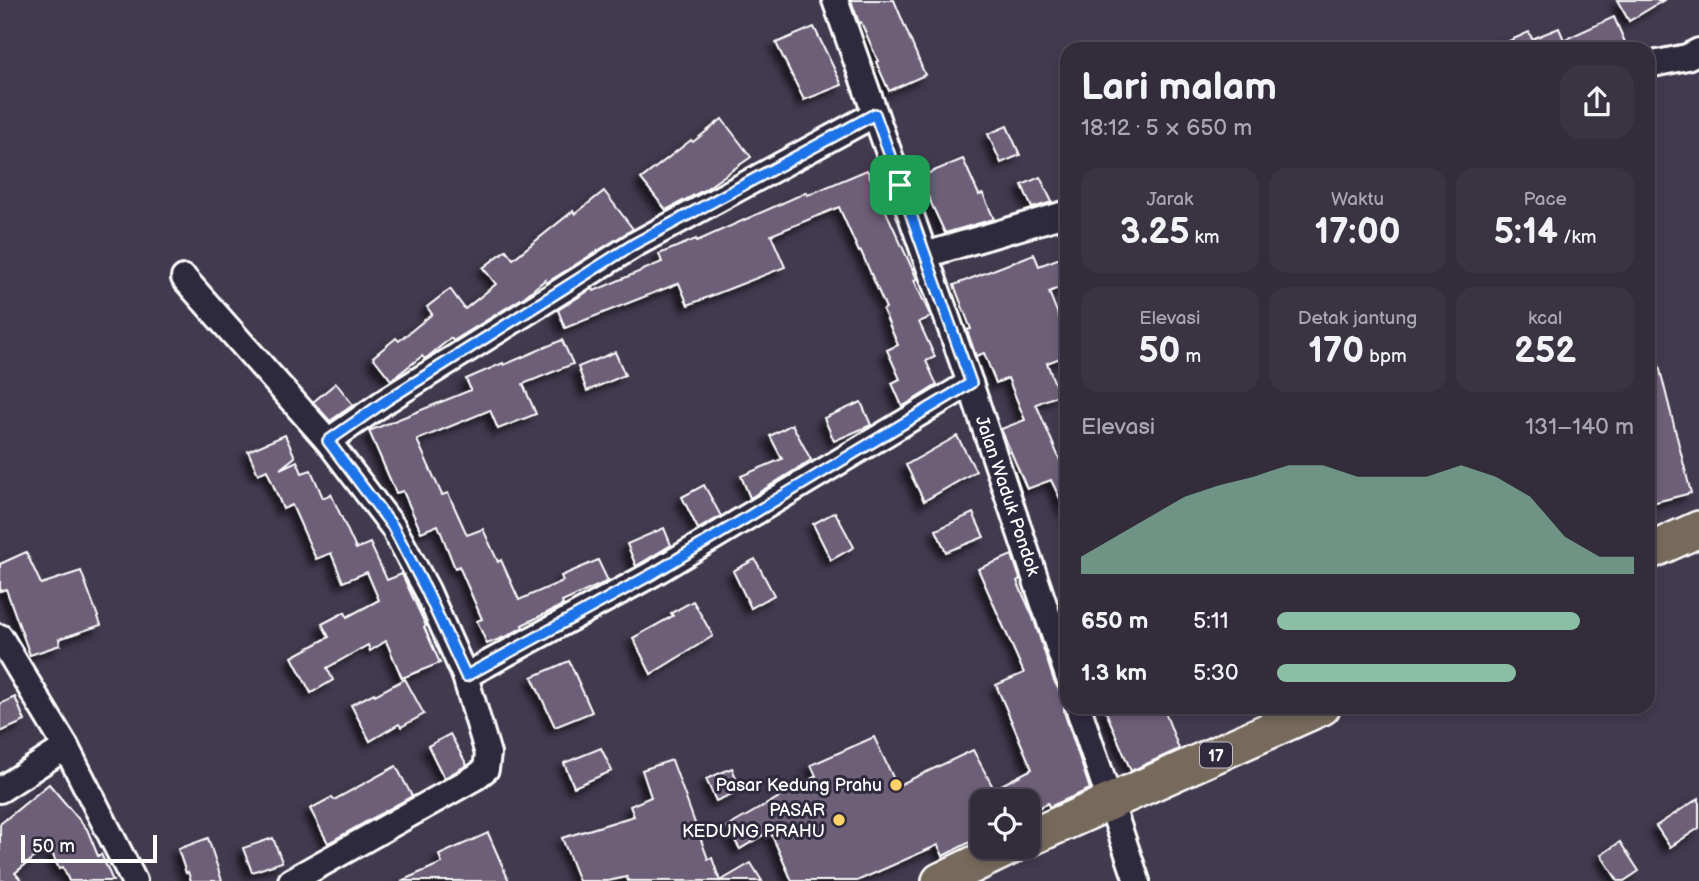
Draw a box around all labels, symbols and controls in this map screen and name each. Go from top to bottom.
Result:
text: Lari malam [1081,65,1277,110]
button: share [1560,65,1634,139]
text: 18:12 · 5 × 650 m [1081,114,1252,142]
pin [870,155,930,215]
icon: arrive [881,166,919,204]
text: Jarak [1146,188,1193,211]
text: Waktu [1331,188,1384,211]
text: Pace [1524,188,1567,211]
text: 3.25 [1120,211,1189,254]
text: 17:00 [1314,211,1401,254]
text: 5:14 [1494,211,1558,254]
text: km [1189,226,1220,249]
text: /km [1558,226,1597,249]
text: Elevasi [1139,307,1200,330]
text: Detak jantung [1298,307,1417,330]
text: kcal [1528,307,1562,330]
text: 50 [1138,330,1180,373]
text: 170 [1308,330,1364,373]
text: 252 [1514,330,1576,373]
text: m [1180,345,1201,368]
text: bpm [1364,345,1407,368]
street label: Jalan Waduk Pondok [971,413,1044,579]
text: Elevasi [1081,413,1155,441]
text: 131–140 m [1525,413,1634,441]
text: 650 m [1081,607,1148,635]
text: 5:11 [1193,607,1229,635]
text: 1.3 km [1081,659,1147,687]
text: 5:30 [1193,659,1239,687]
road number: 17 [1200,742,1232,768]
place label: Pasar Kedung Prahu [715,775,882,796]
marker: Pasar Kedung Prahu [888,777,904,793]
map controls [970,789,1040,859]
button: locate [970,789,1040,859]
place label: PASAR KEDUNG PRAHU [682,800,825,842]
marker: PASAR KEDUNG PRAHU [831,812,847,828]
scale bar [21,832,158,864]
text: 50 m [32,835,75,858]

